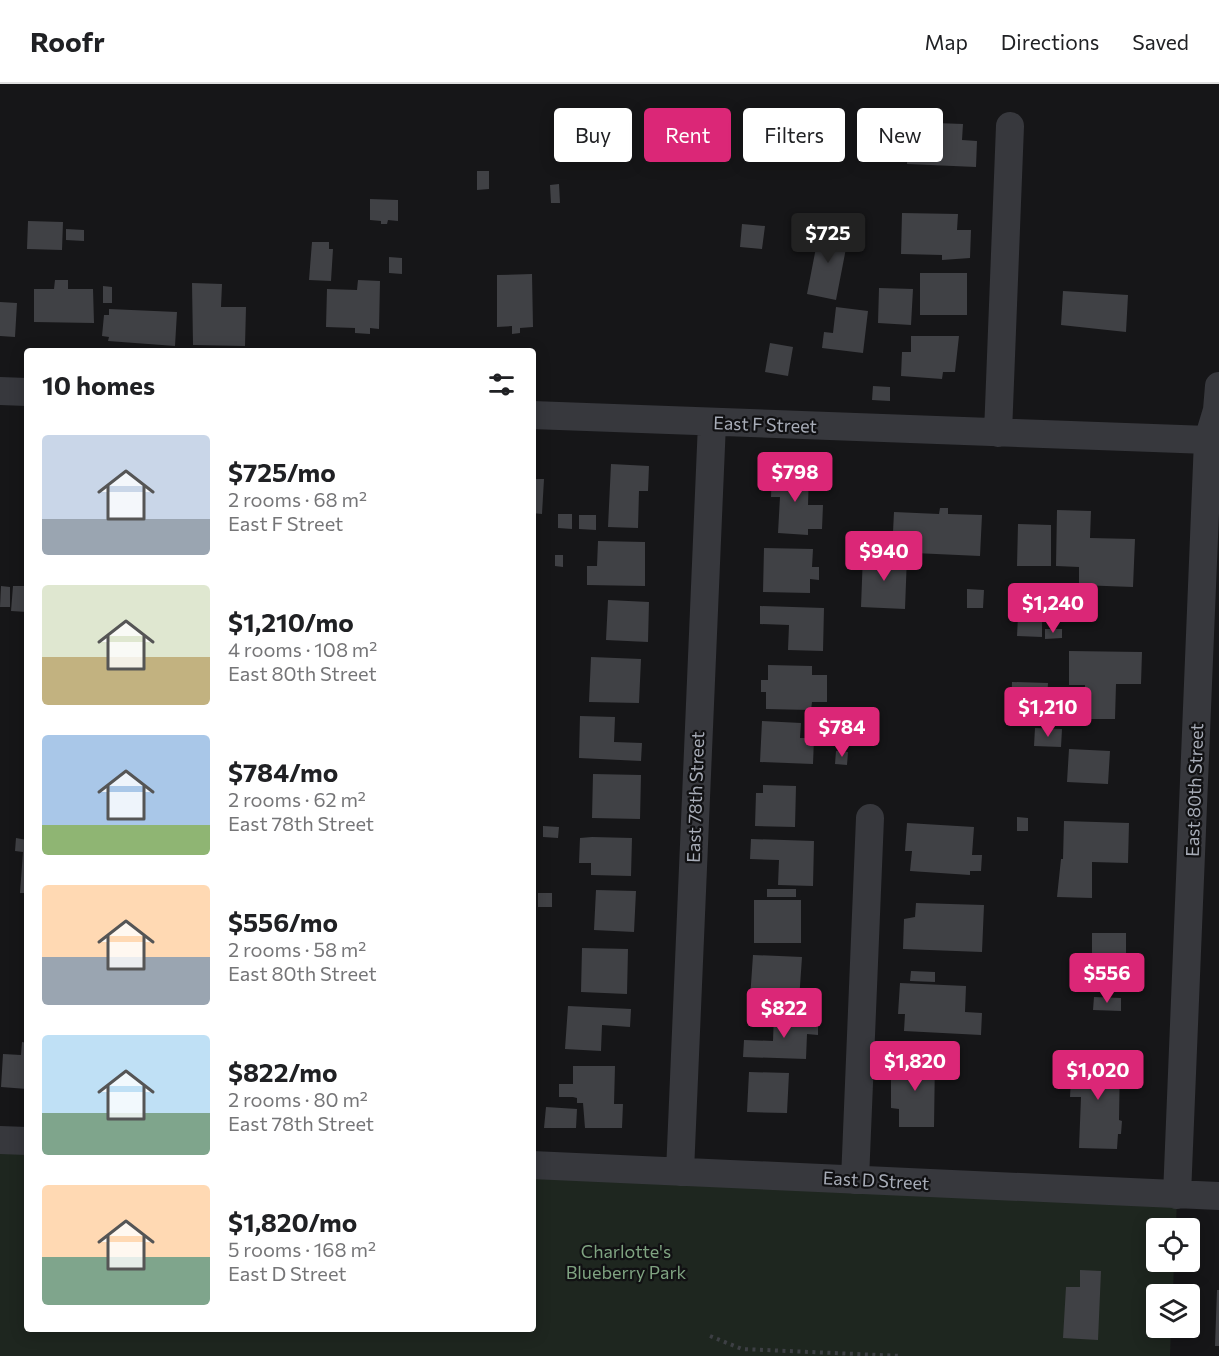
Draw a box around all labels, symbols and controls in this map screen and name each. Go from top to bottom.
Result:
text: Roofr [30,24,105,58]
text: Map [925,29,968,54]
text: Directions [1001,29,1099,54]
text: Saved [1132,29,1189,54]
chip: Buy [554,108,632,162]
chip: Rent [644,108,731,162]
chip: Filters [743,108,845,162]
chip: New [857,108,943,162]
pin: $725 [792,213,864,264]
text: $725 [805,220,851,244]
icon: filters [485,368,518,401]
text: 10 homes [42,369,155,400]
street label: East F Street [713,411,817,437]
pin: $798 [759,452,831,503]
text: $725/mo [228,456,336,487]
icon: home [90,459,162,531]
text: $798 [771,459,819,483]
text: 2 rooms · 68 m² [228,487,367,511]
text: East F Street [228,511,343,535]
pin: $940 [848,531,920,582]
text: $940 [859,538,909,562]
pin: $1,240 [1004,583,1102,634]
text: $1,240 [1022,590,1084,614]
text: $1,210/mo [228,606,354,637]
icon: home [90,609,162,681]
text: 4 rooms · 108 m² [228,637,377,661]
text: East 80th Street [228,661,377,685]
pin: $1,210 [999,687,1097,738]
text: $1,210 [1018,694,1078,718]
pin: $784 [806,707,878,758]
text: $784 [819,714,866,738]
street label: East 80th Street [1181,723,1207,857]
street label: East 78th Street [682,731,708,863]
text: $784/mo [228,756,338,787]
icon: home [90,759,162,831]
text: 2 rooms · 62 m² [228,787,366,811]
text: East 78th Street [228,811,374,835]
text: $556/mo [228,906,338,937]
icon: home [90,909,162,981]
text: 2 rooms · 58 m² [228,937,366,961]
pin: $556 [1071,953,1143,1004]
text: $556 [1083,960,1131,984]
text: East 80th Street [228,961,377,985]
pin: $822 [748,988,820,1039]
text: $822 [761,995,807,1019]
pin: $1,820 [866,1041,964,1092]
text: $1,820 [884,1048,946,1072]
pin: $1,020 [1049,1050,1147,1101]
text: $822/mo [228,1056,338,1087]
text: $1,020 [1067,1057,1129,1081]
icon: home [90,1059,162,1131]
text: 2 rooms · 80 m² [228,1087,368,1111]
text: East 78th Street [228,1111,374,1135]
street label: East D Street [822,1166,930,1194]
text: $1,820/mo [228,1206,357,1237]
icon: home [90,1209,162,1281]
map controls [1146,1218,1200,1338]
button: locate [1146,1218,1200,1272]
text: 5 rooms · 168 m² [228,1237,376,1261]
park label: Charlotte's Blueberry Park [566,1240,687,1283]
text: East D Street [228,1261,347,1285]
button: layers [1146,1284,1200,1338]

